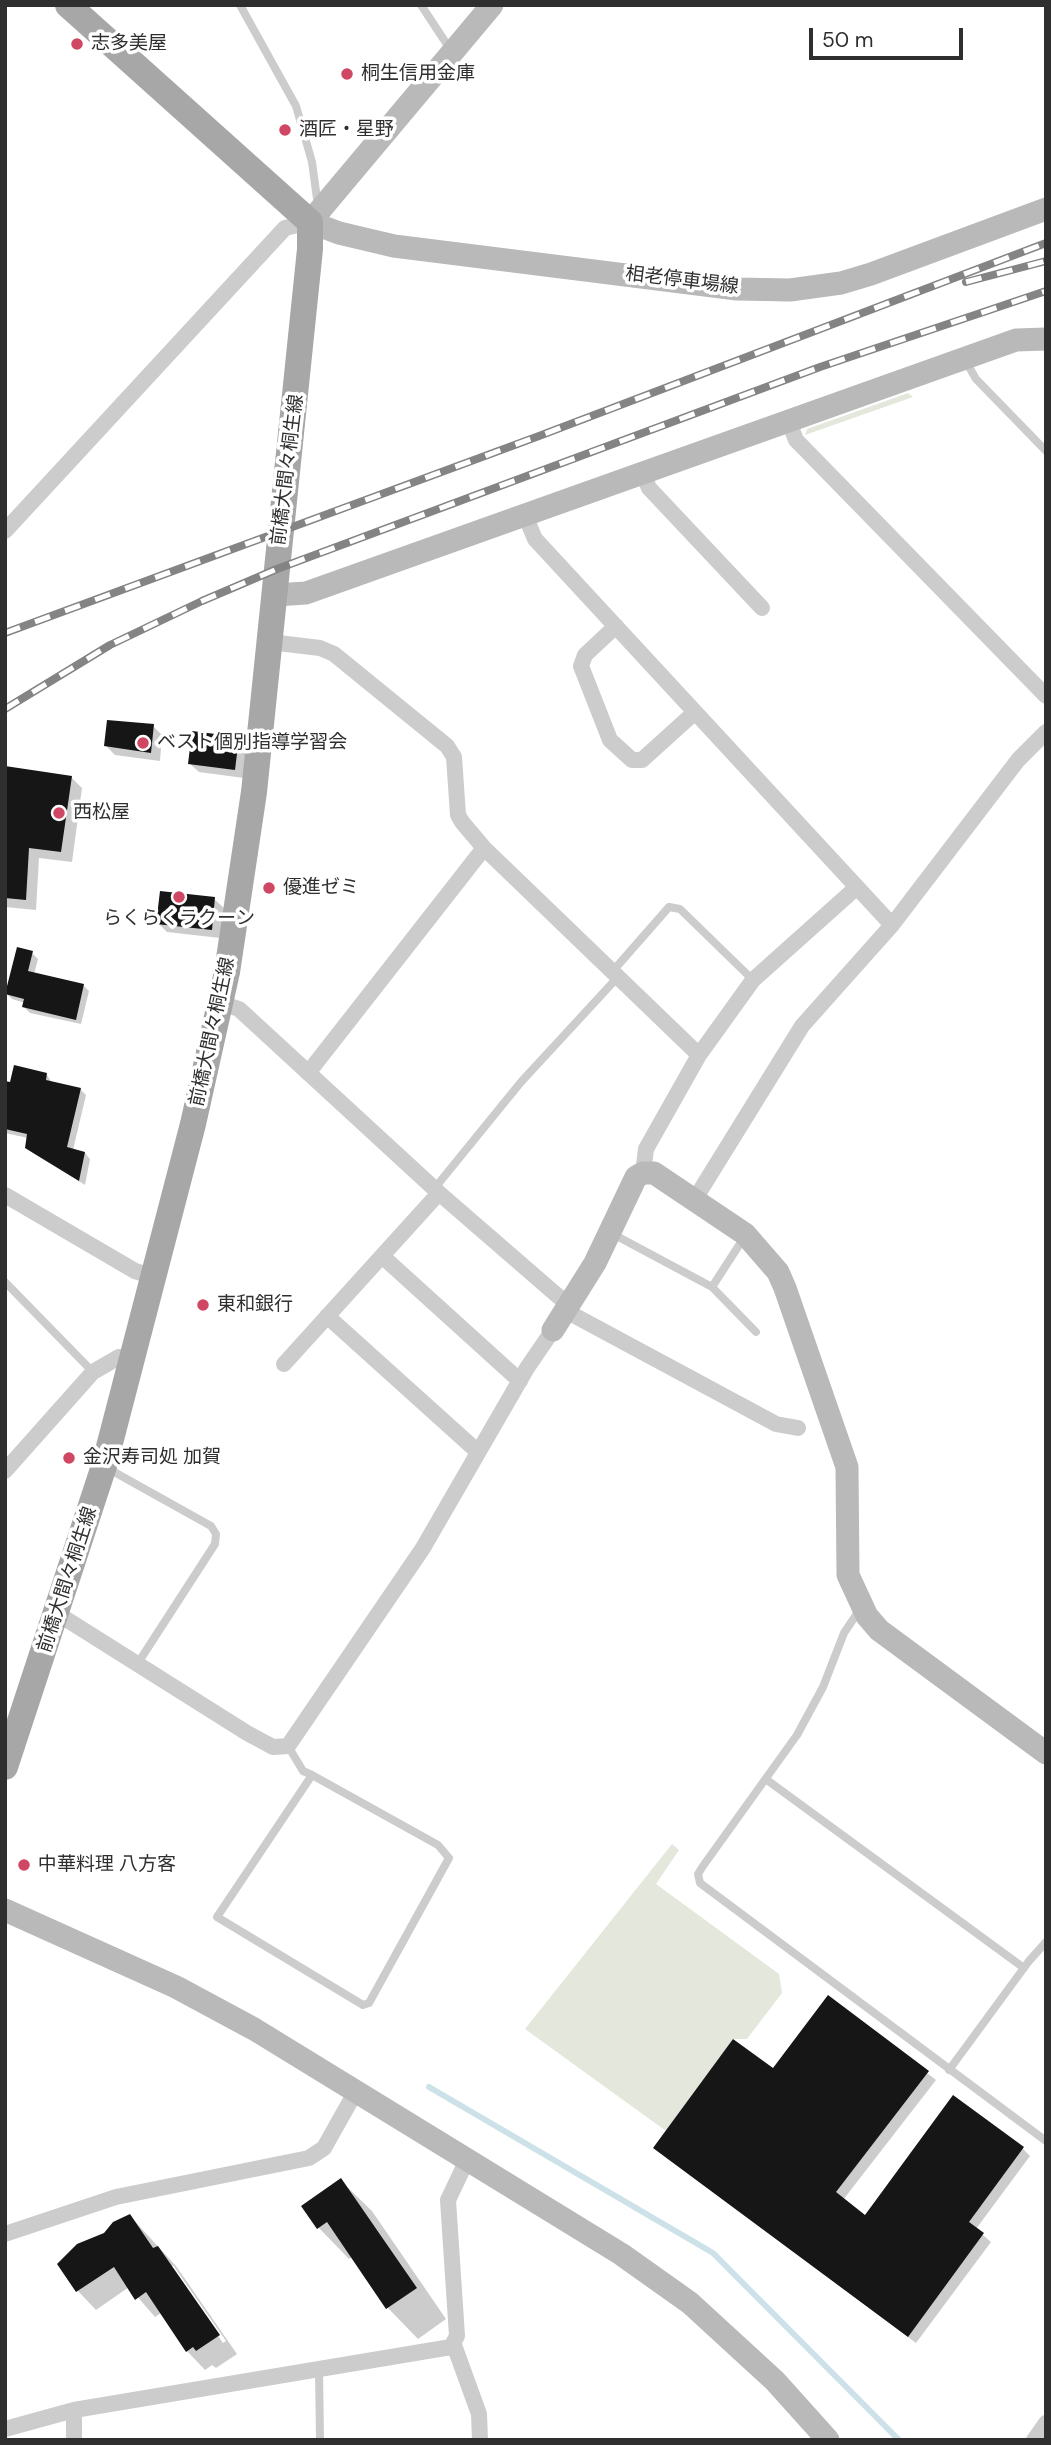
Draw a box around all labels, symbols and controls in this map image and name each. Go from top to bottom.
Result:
scale bar [813,14,967,58]
text: 50 m [822,26,873,54]
place label: 志多美屋 [91,33,167,55]
marker: 志多美屋 [69,36,85,52]
place label: 桐生信用金庫 [361,63,475,85]
marker: 桐生信用金庫 [339,66,355,82]
place label: 酒匠・星野 [299,119,394,141]
marker: 酒匠・星野 [277,122,293,138]
street label: 相老停車場線 [624,263,740,299]
street label: 前橋大間々桐生線 [267,393,309,547]
place label: ベスト個別指導学習会 [157,732,347,754]
marker: ベスト個別指導学習会 [135,735,151,751]
place label: 西松屋 [73,802,130,824]
marker: 西松屋 [51,805,67,821]
place label: 優進ゼミ [283,877,359,899]
marker: 優進ゼミ [261,880,277,896]
marker: らくらくラクーン [171,889,187,905]
place label: らくらくラクーン [103,908,255,930]
street label: 前橋大間々桐生線 [186,955,240,1109]
place label: 東和銀行 [217,1294,293,1316]
marker: 東和銀行 [195,1297,211,1313]
place label: 金沢寿司処 加賀 [83,1447,221,1469]
marker: 金沢寿司処 加賀 [61,1450,77,1466]
street label: 前橋大間々桐生線 [34,1504,102,1656]
place label: 中華料理 八方客 [38,1854,176,1876]
marker: 中華料理 八方客 [16,1857,32,1873]

